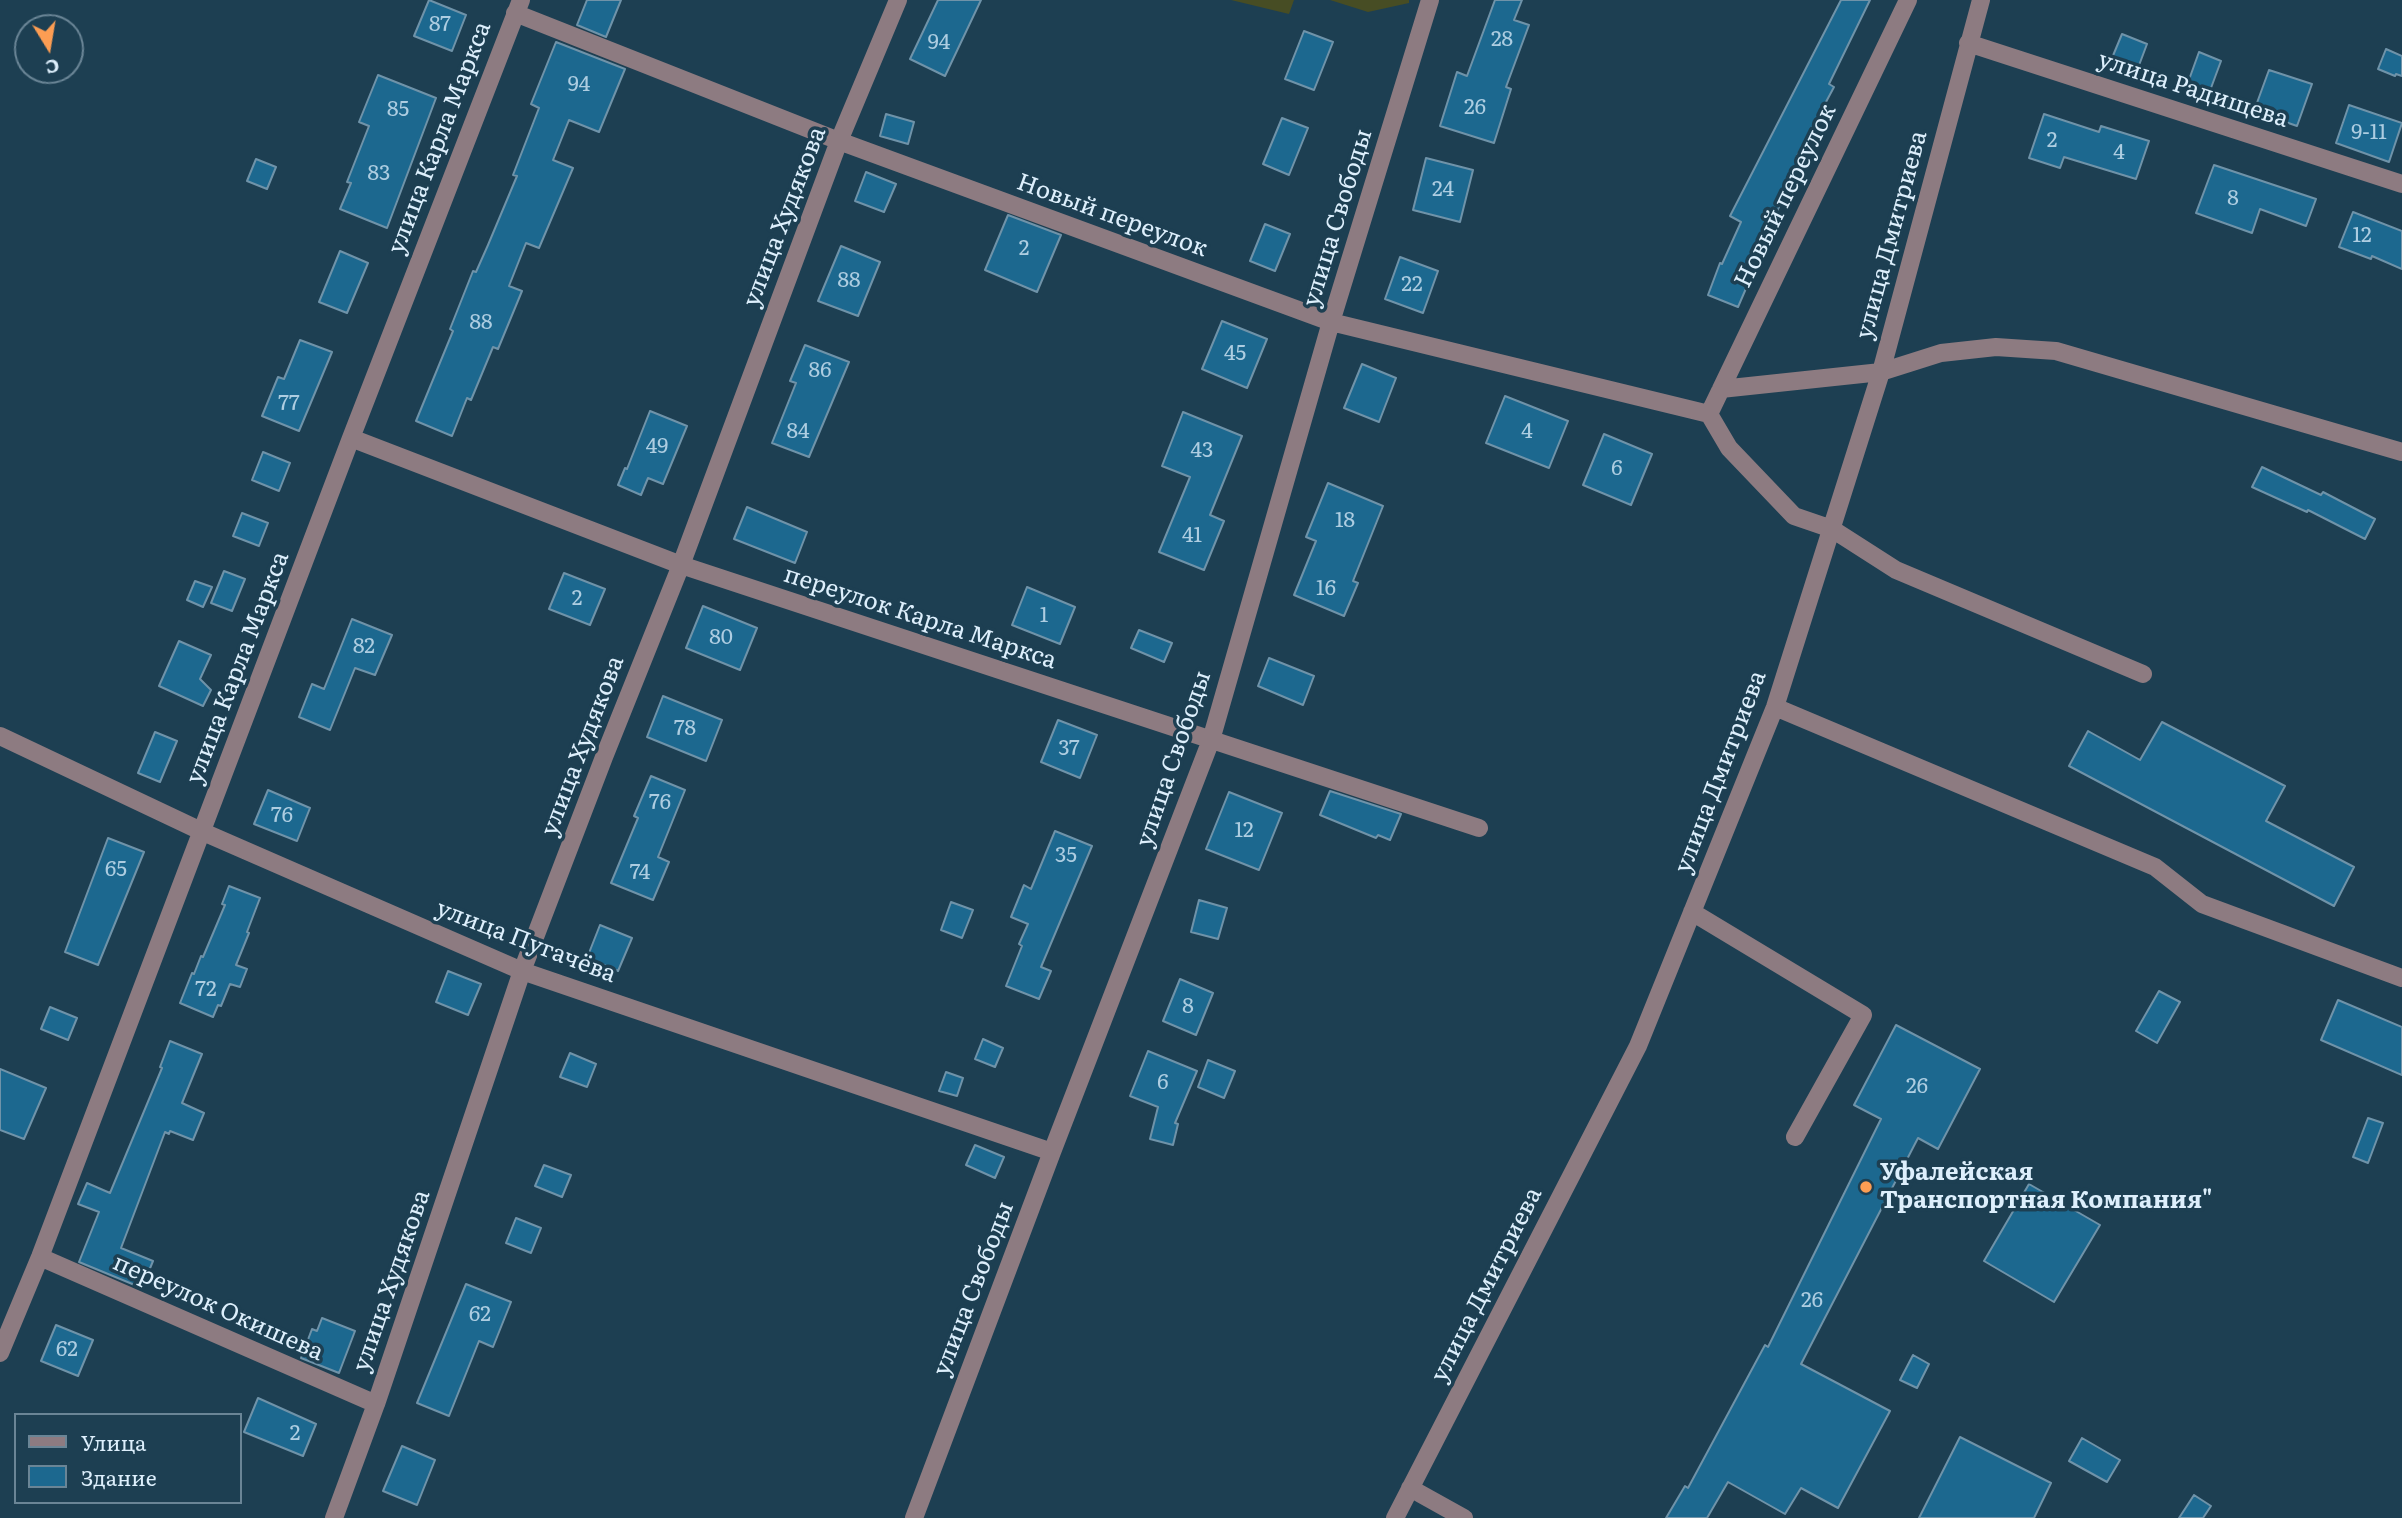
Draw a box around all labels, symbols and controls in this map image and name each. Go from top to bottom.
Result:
house number: 87 [429,12,451,38]
north arrow [14,14,84,84]
street label: улица Карла Маркса [382,18,498,258]
house number: 28 [1491,27,1513,53]
house number: 94 [928,30,950,56]
street label: улица Радищева [2094,46,2292,134]
text: С [43,53,62,83]
house number: 94 [568,72,590,98]
house number: 26 [1464,95,1486,121]
house number: 85 [387,97,409,123]
street label: Новый переулок [1729,99,1843,293]
house number: 9-11 [2351,120,2387,146]
street label: улица Худякова [737,123,833,311]
street label: улица Свободы [1297,126,1379,310]
street label: улица Дмитриева [1850,128,1934,342]
house number: 2 [2047,128,2057,154]
house number: 4 [2113,140,2125,166]
house number: 83 [368,161,390,187]
street label: Новый переулок [1013,168,1211,264]
house number: 24 [1432,177,1454,203]
house number: 8 [2227,186,2239,212]
house number: 12 [2352,223,2372,249]
house number: 2 [1019,236,1029,262]
house number: 88 [837,268,861,294]
house number: 22 [1401,272,1423,298]
house number: 88 [469,310,493,336]
house number: 45 [1224,341,1246,367]
house number: 86 [809,358,831,384]
house number: 77 [278,391,300,417]
house number: 84 [786,419,810,445]
house number: 4 [1521,419,1533,445]
house number: 49 [646,434,668,460]
house number: 43 [1191,438,1213,464]
house number: 6 [1611,456,1623,482]
house number: 18 [1335,508,1355,534]
house number: 41 [1182,523,1202,549]
street label: улица Карла Маркса [180,548,296,788]
street label: переулок Карла Маркса [780,560,1060,676]
house number: 16 [1316,576,1336,602]
house number: 2 [572,586,582,612]
house number: 1 [1040,603,1048,629]
house number: 80 [709,625,733,651]
house number: 82 [353,634,375,660]
street label: улица Худякова [535,652,631,840]
street label: улица Свободы [1130,667,1218,851]
street label: улица Дмитриева [1669,667,1773,877]
house number: 78 [674,716,696,742]
house number: 37 [1058,736,1080,762]
house number: 76 [649,790,671,816]
house number: 76 [271,803,293,829]
house number: 12 [1234,818,1254,844]
house number: 35 [1055,843,1077,869]
house number: 65 [105,857,127,883]
house number: 74 [630,860,650,886]
street label: улица Пугачёва [432,894,620,990]
house number: 72 [195,977,217,1003]
house number: 8 [1182,994,1194,1020]
house number: 6 [1157,1070,1169,1096]
house number: 26 [1906,1074,1928,1100]
place label: Уфалейская Транспортная Компания" [1880,1159,2213,1215]
marker: Уфалейская Транспортная Компания" [1858,1179,1874,1195]
street label: улица Дмитриева [1425,1183,1549,1387]
street label: улица Худякова [347,1186,437,1376]
street label: улица Свободы [928,1198,1020,1380]
street label: переулок Окишева [108,1249,328,1367]
house number: 26 [1801,1288,1823,1314]
house number: 62 [469,1302,491,1328]
house number: 62 [56,1337,78,1363]
legend [14,1413,242,1504]
house number: 2 [290,1421,300,1447]
text: Улица [81,1426,146,1457]
text: Здание [81,1461,157,1492]

